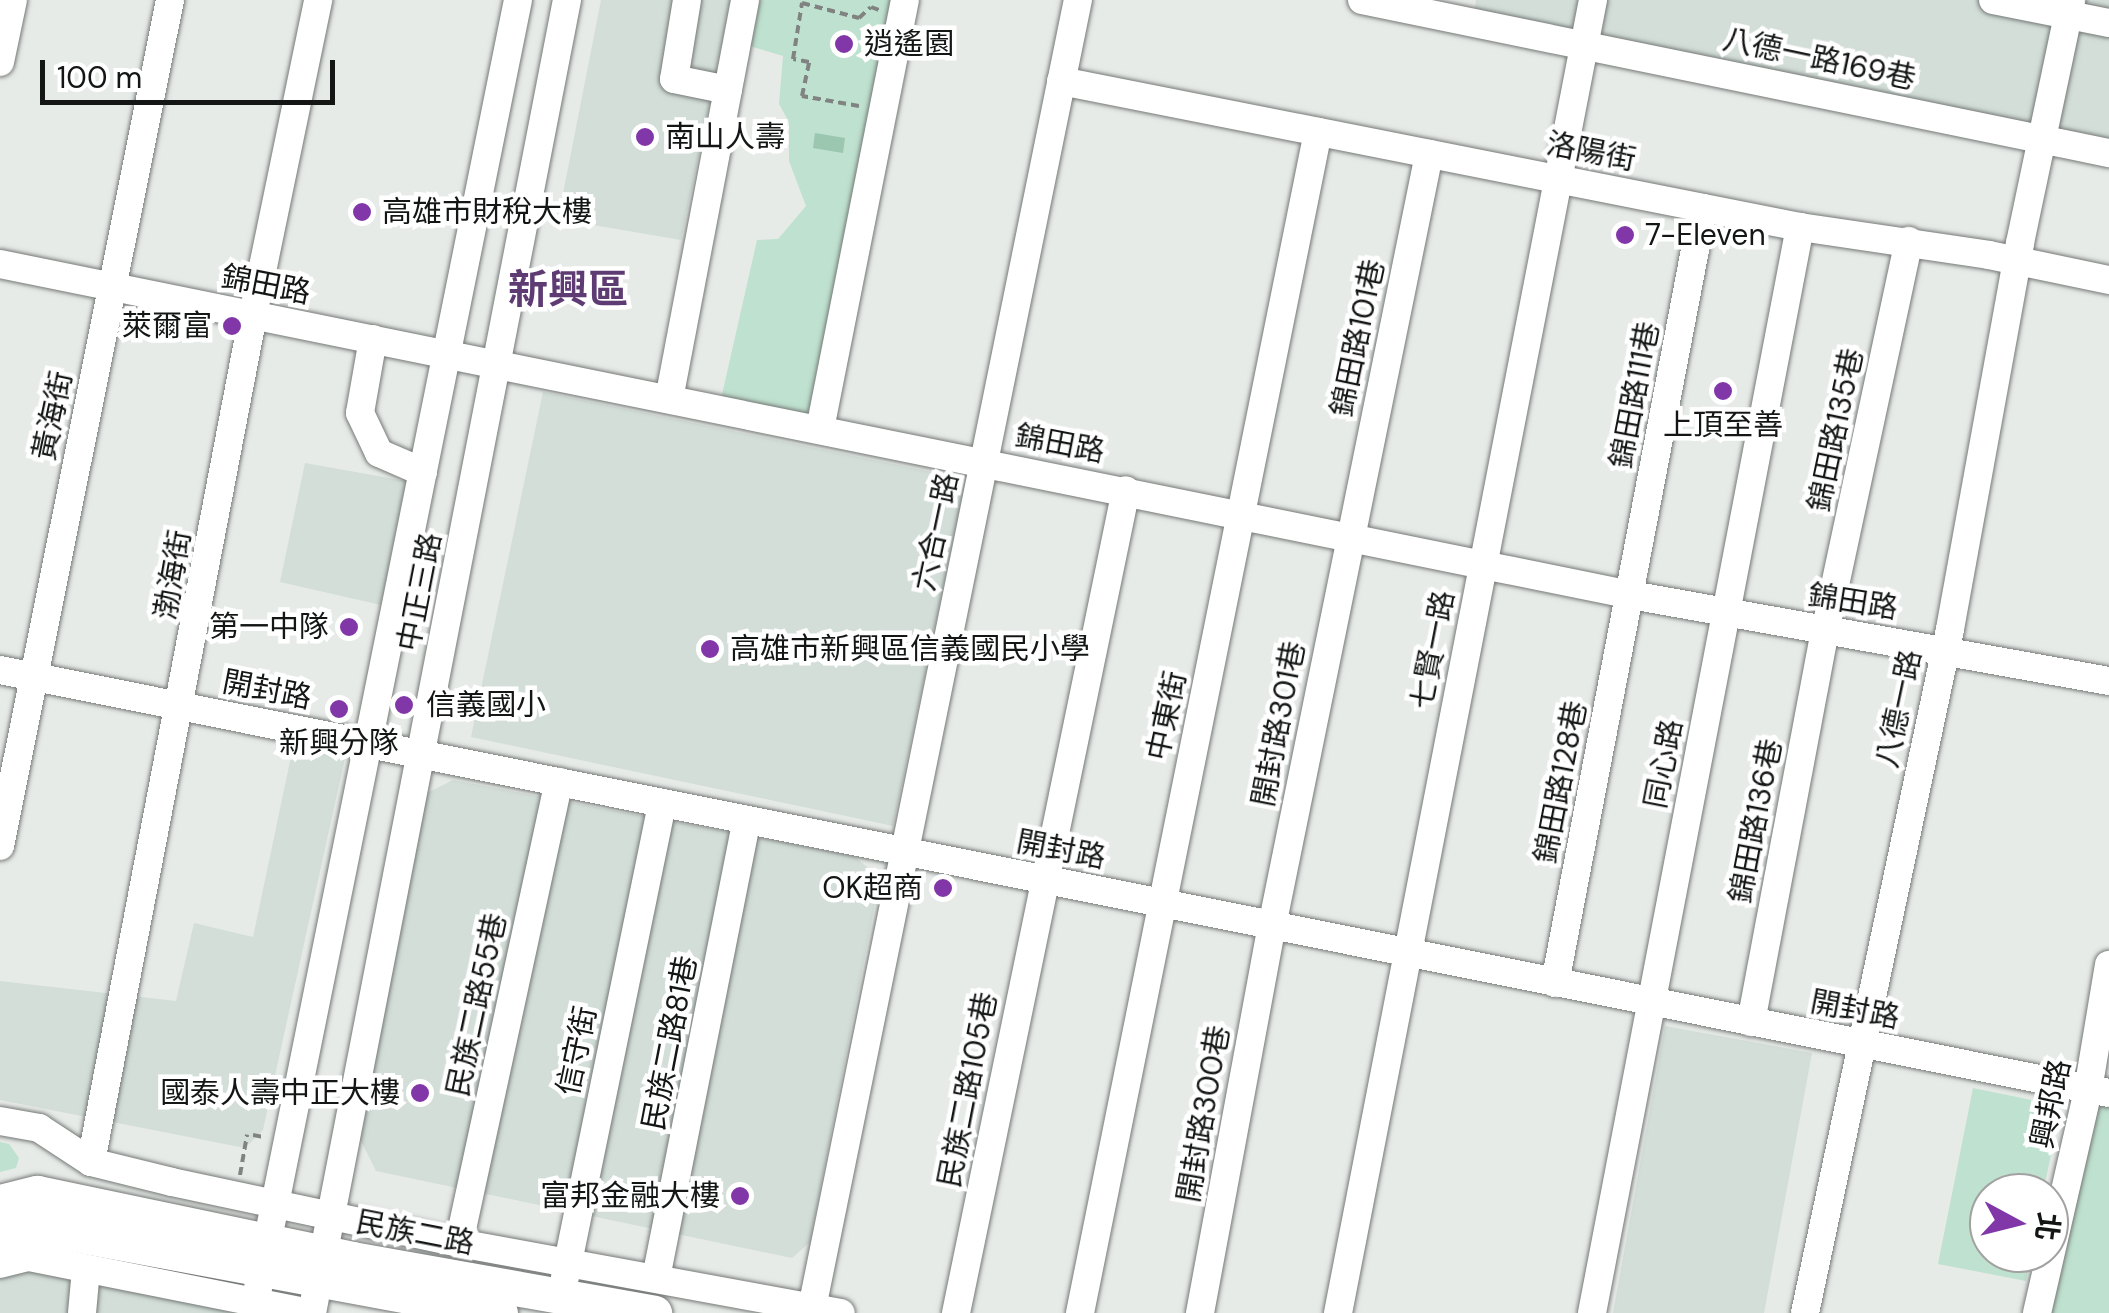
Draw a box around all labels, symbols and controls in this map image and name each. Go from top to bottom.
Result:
street label: 八德一路169巷 [1719,21,1919,97]
place label: 逍遙園 [864,26,954,62]
marker: 逍遙園 [833,33,855,55]
scale bar [45,40,340,102]
text: 100 m [57,58,142,97]
place label: 南山人壽 [665,119,785,155]
marker: 南山人壽 [634,126,656,148]
street label: 洛陽街 [1543,126,1639,178]
place label: 高雄市財稅大樓 [382,194,592,230]
marker: 高雄市財稅大樓 [351,201,373,223]
place label: 7-Eleven [1645,217,1766,253]
marker: 7-Eleven [1614,224,1636,246]
street label: 錦田路101巷 [1324,256,1392,420]
street label: 錦田路 [218,259,314,311]
district label: 新興區 [508,265,628,313]
place label: 萊爾富 [122,308,212,344]
marker: 萊爾富 [221,315,243,337]
street label: 錦田路111巷 [1603,319,1667,471]
street label: 錦田路135巷 [1801,345,1871,515]
street label: 黃海街 [26,368,80,464]
marker: 上頂至善 [1712,380,1734,402]
place label: 上頂至善 [1663,407,1783,443]
street label: 錦田路 [1012,418,1108,470]
street label: 六合一路 [906,470,966,594]
street label: 渤海街 [147,528,199,622]
street label: 中正三路 [391,530,449,654]
street label: 錦田路 [1806,577,1900,627]
street label: 七賢一路 [1404,588,1462,712]
place label: 第一中隊 [209,609,329,645]
marker: 第一中隊 [338,616,360,638]
place label: 高雄市新興區信義國民小學 [730,631,1090,667]
marker: 高雄市新興區信義國民小學 [699,638,721,660]
street label: 開封路301巷 [1245,638,1313,810]
street label: 八德一路 [1869,647,1929,771]
street label: 開封路 [219,664,315,716]
street label: 中東街 [1140,668,1194,764]
place label: 信義國小 [426,687,546,723]
marker: 信義國小 [391,692,417,718]
marker: 新興分隊 [328,698,350,720]
street label: 錦田路128巷 [1528,698,1594,866]
street label: 同心路 [1638,716,1690,812]
place label: 新興分隊 [279,725,399,761]
street label: 錦田路136巷 [1723,736,1789,906]
street label: 開封路 [1013,824,1109,876]
place label: OK超商 [822,870,923,906]
marker: OK超商 [932,877,954,899]
street label: 民族二路55巷 [440,910,514,1100]
street label: 民族二路81巷 [635,953,705,1133]
street label: 開封路 [1807,984,1903,1036]
street label: 民族二路105巷 [931,989,1005,1191]
street label: 信守街 [550,1003,604,1099]
street label: 開封路300巷 [1171,1023,1237,1205]
street label: 興邦路 [2024,1056,2078,1152]
place label: 國泰人壽中正大樓 [160,1075,400,1111]
marker: 國泰人壽中正大樓 [409,1082,431,1104]
north arrow [1969,1173,2069,1273]
place label: 富邦金融大樓 [540,1178,720,1214]
marker: 富邦金融大樓 [729,1185,751,1207]
street label: 民族二路 [353,1204,477,1262]
text: 北 [2027,1210,2067,1243]

